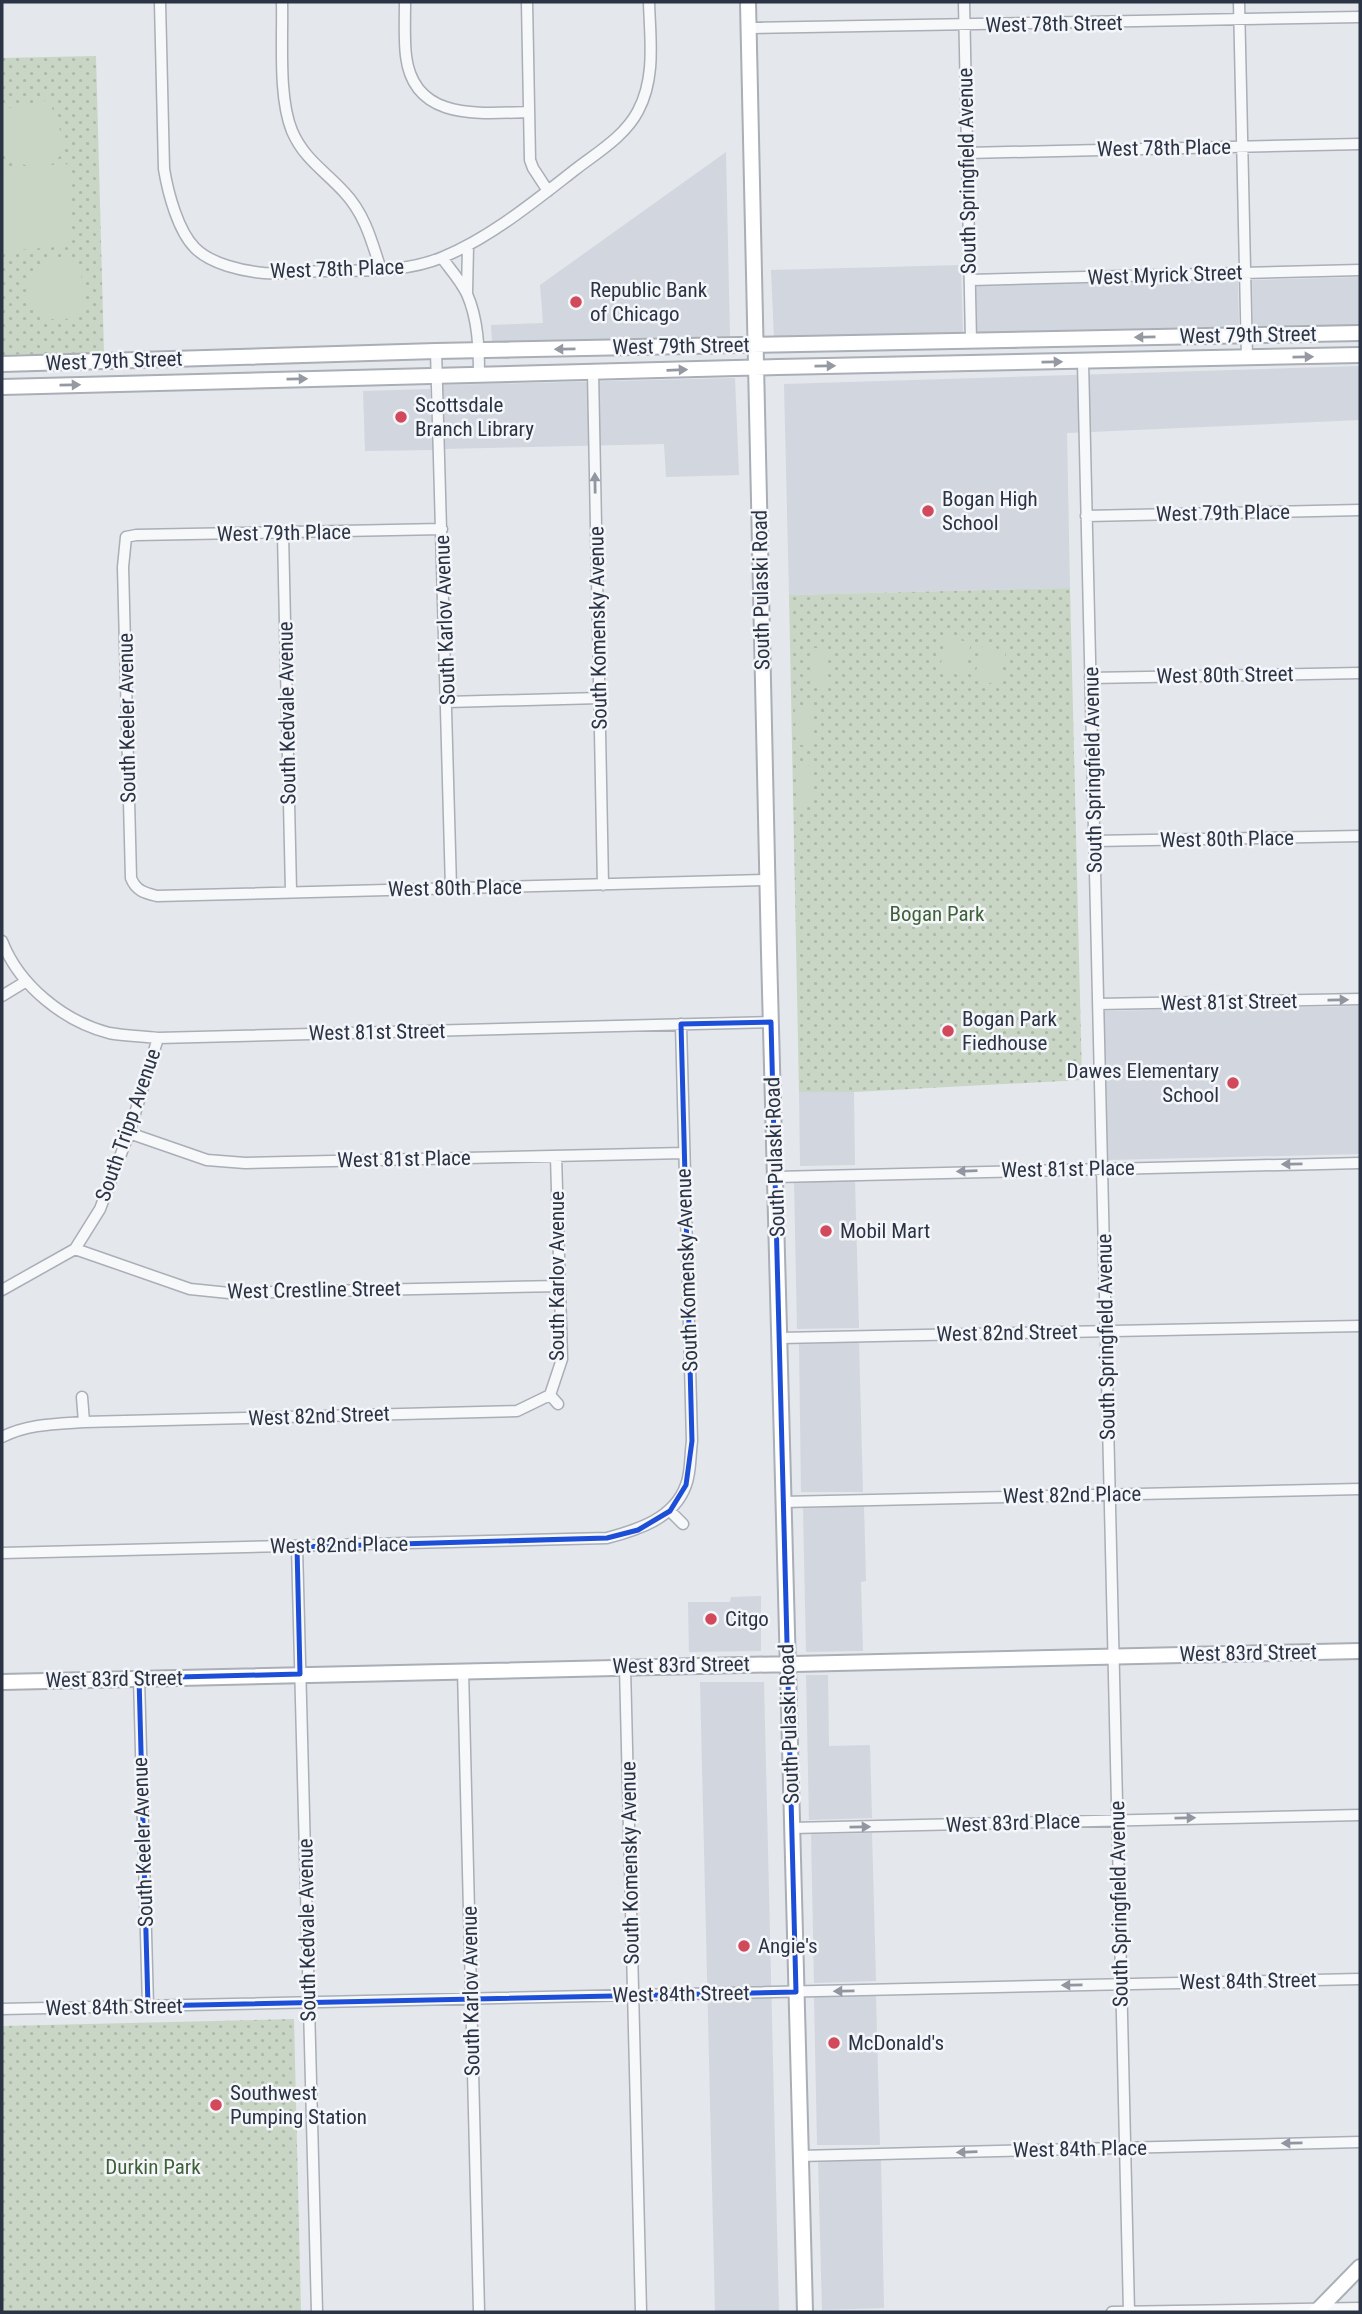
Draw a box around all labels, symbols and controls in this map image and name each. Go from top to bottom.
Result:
street label: West 78th Street [985,11,1123,37]
street label: South Springfield Avenue [953,67,981,274]
street label: West 78th Place [1097,135,1231,161]
street label: West 78th Place [270,255,405,283]
street label: West Myrick Street [1087,260,1243,290]
place label: Republic Bank of Chicago [590,278,708,326]
marker: Republic Bank of Chicago [568,294,584,310]
street label: West 79th Street [1179,322,1317,348]
one-way arrow [1134,332,1156,343]
street label: West 79th Street [612,333,750,359]
one-way arrow [554,343,576,354]
street label: West 79th Street [45,347,183,375]
one-way arrow [1293,351,1315,362]
one-way arrow [1042,357,1064,368]
one-way arrow [814,361,836,372]
one-way arrow [666,364,688,375]
one-way arrow [287,374,309,385]
one-way arrow [59,379,81,391]
place label: Scottsdale Branch Library [415,393,534,441]
marker: Scottsdale Branch Library [393,409,409,425]
one-way arrow [590,472,601,494]
place label: Bogan High School [942,487,1038,535]
street label: West 79th Place [1156,500,1290,526]
marker: Bogan High School [920,503,936,519]
street label: South Pulaski Road [748,510,774,670]
street label: West 79th Place [217,520,351,546]
street label: South Komensky Avenue [584,526,612,730]
street label: South Karlov Avenue [430,534,460,705]
street label: South Kedvale Avenue [273,621,301,805]
street label: South Keeler Avenue [114,633,140,803]
street label: West 80th Street [1156,662,1294,688]
street label: South Springfield Avenue [1079,666,1107,873]
street label: West 80th Place [1160,826,1294,852]
street label: West 80th Place [388,875,522,901]
park label: Bogan Park [890,902,985,926]
street label: West 81st Street [1160,989,1298,1015]
one-way arrow [1327,994,1349,1005]
place label: Bogan Park Fiedhouse [962,1007,1057,1055]
street label: West 81st Street [308,1019,446,1045]
marker: Bogan Park Fiedhouse [940,1023,956,1039]
street label: South Tripp Avenue [91,1045,165,1204]
place label: Dawes Elementary School [1067,1059,1219,1107]
marker: Dawes Elementary School [1225,1075,1241,1091]
street label: South Pulaski Road [760,1076,790,1238]
street label: West 81st Place [337,1146,471,1172]
street label: West 81st Place [1001,1156,1135,1182]
one-way arrow [1281,1159,1303,1170]
one-way arrow [955,1166,977,1177]
street label: South Komensky Avenue [671,1168,703,1372]
street label: South Karlov Avenue [545,1191,569,1361]
place label: Mobil Mart [840,1219,930,1243]
marker: Mobil Mart [818,1223,834,1239]
street label: South Springfield Avenue [1092,1233,1120,1440]
street label: West Crestline Street [227,1276,401,1304]
street label: West 82nd Street [936,1320,1078,1346]
street label: West 82nd Street [248,1402,390,1430]
street label: West 82nd Place [1003,1482,1142,1508]
street label: West 82nd Place [270,1532,409,1558]
place label: Citgo [725,1607,769,1631]
marker: Citgo [703,1611,719,1627]
street label: West 83rd Street [1179,1640,1317,1666]
street label: South Pulaski Road [774,1643,804,1805]
street label: West 83rd Street [612,1652,750,1678]
street label: West 83rd Street [45,1666,183,1692]
street label: South Keeler Avenue [128,1756,158,1927]
street label: South Komensky Avenue [616,1761,644,1965]
street label: South Springfield Avenue [1105,1800,1133,2007]
street label: West 83rd Place [945,1809,1081,1837]
one-way arrow [1174,1813,1196,1824]
one-way arrow [849,1821,871,1832]
street label: South Kedvale Avenue [293,1838,321,2022]
street label: South Karlov Avenue [458,1906,484,2076]
place label: Angie's [758,1934,818,1958]
marker: Angie's [736,1938,752,1954]
street label: West 84th Street [1179,1968,1317,1994]
one-way arrow [1060,1979,1082,1991]
street label: West 84th Street [612,1981,750,2007]
one-way arrow [833,1985,855,1996]
street label: West 84th Street [45,1994,183,2020]
place label: McDonald's [848,2031,944,2055]
marker: McDonald's [826,2035,842,2051]
place label: Southwest Pumping Station [230,2081,367,2129]
marker: Southwest Pumping Station [208,2097,224,2113]
street label: West 84th Place [1013,2136,1147,2162]
one-way arrow [1281,2138,1303,2149]
one-way arrow [955,2146,977,2157]
park label: Durkin Park [105,2155,201,2179]

